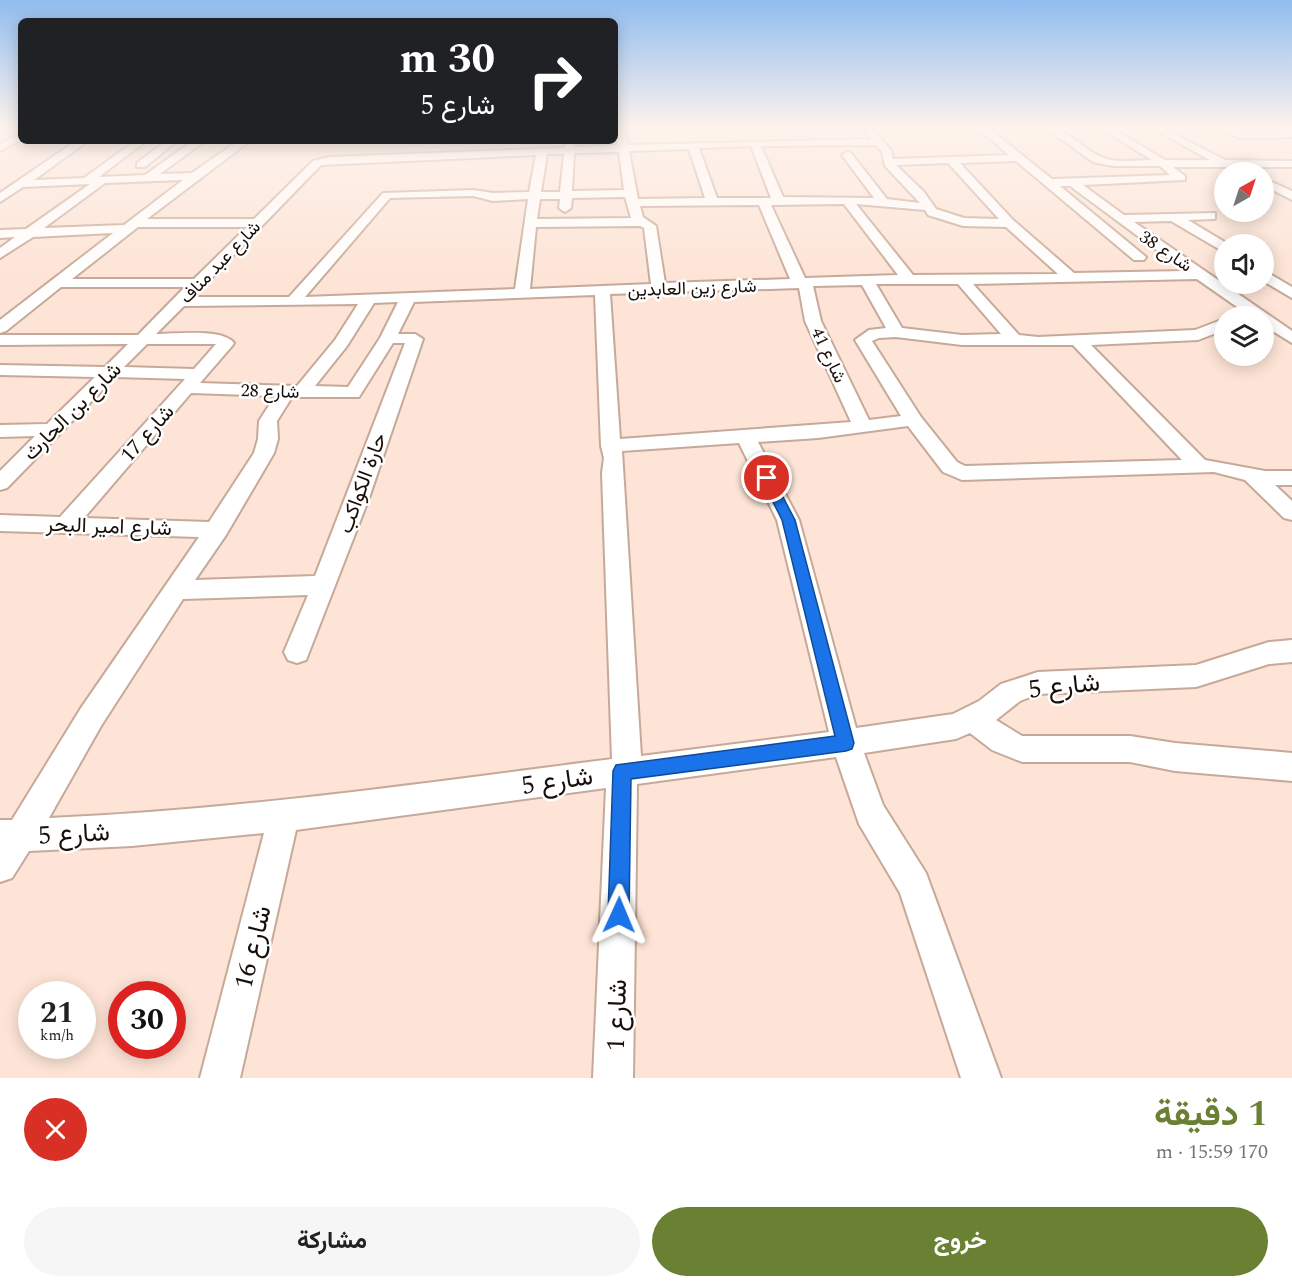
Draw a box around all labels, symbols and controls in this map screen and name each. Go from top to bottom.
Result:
text: 30 m [400,28,495,91]
icon: right [516,42,594,120]
text: شارع 5 [420,85,495,127]
north arrow [1214,162,1274,222]
map controls [1214,162,1274,366]
street label: شارع عبد مناف [174,215,267,310]
street label: شارع 38 [1134,224,1198,279]
button: sound [1214,234,1274,294]
street label: شارع زين العابدين [627,273,757,304]
button: layers [1214,306,1274,366]
street label: شارع 41 [804,323,853,388]
street label: شارع بن الحارث [16,355,130,469]
street label: شارع 28 [240,377,300,406]
street label: شارع 17 [113,398,183,470]
street label: حارة الكواكب [330,429,396,538]
pin [741,452,792,503]
icon: arrive [750,461,783,494]
street label: شارع امير البحر [45,509,172,545]
street label: شارع 5 [1026,662,1102,710]
street label: شارع 5 [519,756,595,806]
street label: شارع 5 [37,812,111,856]
position arrow [587,883,651,947]
street label: شارع 16 [223,901,283,993]
street label: شارع 1 [596,978,638,1052]
speed limit sign: 30 [108,981,186,1059]
text: 21 [40,990,74,1036]
text: km/h [40,1024,74,1047]
text: 1 دقيقة [1154,1087,1268,1142]
button: close [24,1098,87,1161]
text: 170 m · 15:59 [1156,1137,1268,1167]
button: مشاركة [24,1207,640,1276]
button: خروج [652,1207,1268,1276]

